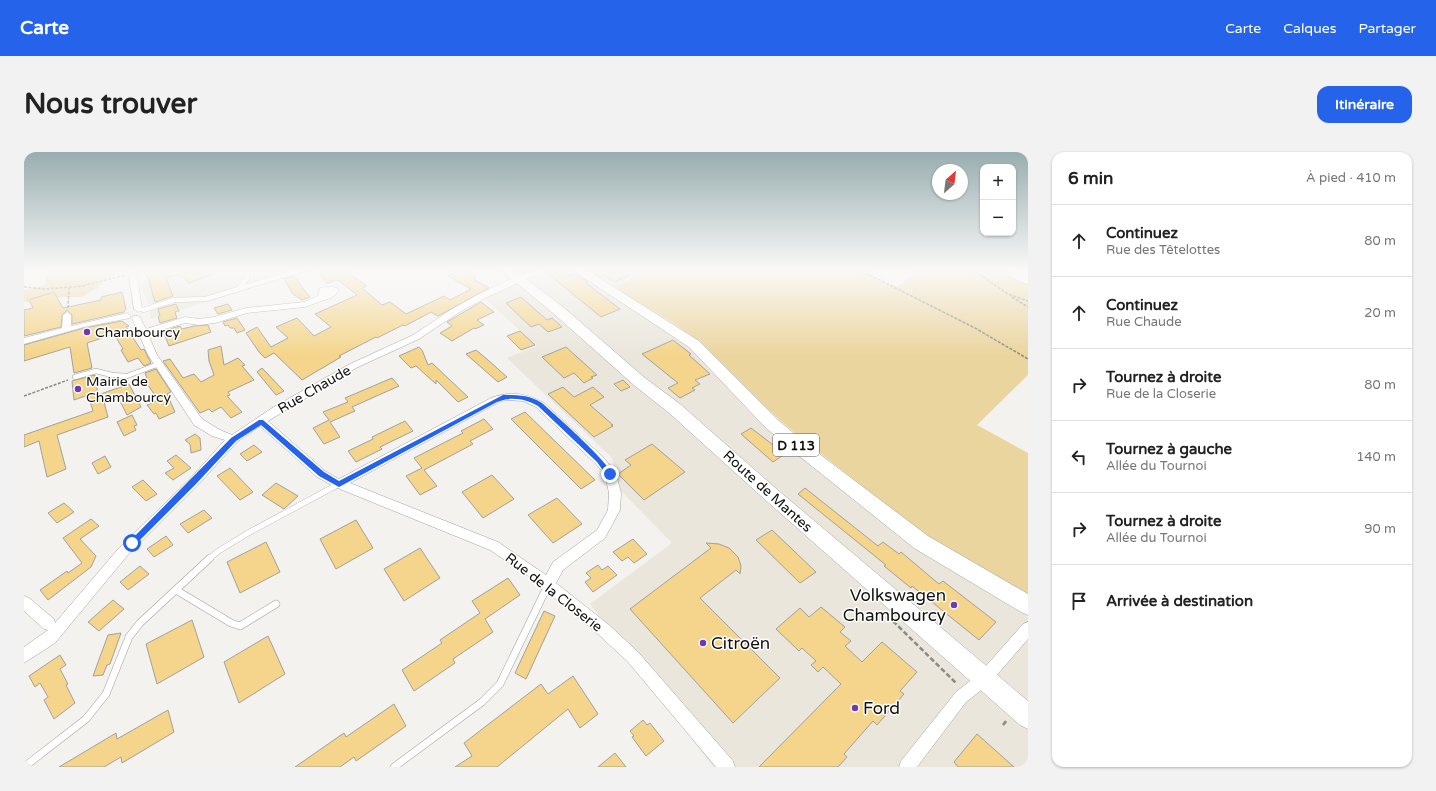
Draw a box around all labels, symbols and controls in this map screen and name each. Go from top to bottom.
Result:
text: Carte [20,17,69,39]
text: Carte [1225,20,1261,37]
text: Calques [1283,20,1336,37]
text: Partager [1358,20,1416,37]
button: Itinéraire [1317,86,1412,123]
text: Nous trouver [24,87,197,121]
north arrow [932,164,968,200]
map controls [980,164,1016,236]
button: + [980,164,1016,200]
text: 6 min [1068,168,1113,189]
text: À pied · 410 m [1306,170,1396,186]
button: − [980,200,1016,236]
text: Continuez [1106,224,1178,242]
icon: ahead [1068,230,1090,252]
text: 80 m [1364,233,1396,249]
text: Rue des Têtelottes [1106,242,1220,258]
text: Continuez [1106,296,1178,314]
icon: ahead [1068,302,1090,324]
text: 20 m [1364,305,1396,321]
text: Rue Chaude [1106,314,1182,330]
place label: Chambourcy [95,324,180,341]
marker: Chambourcy [82,327,92,337]
street label: Rue Chaude [275,362,354,417]
text: Tournez à droite [1106,368,1221,386]
place label: Mairie de Chambourcy [86,373,171,406]
icon: right [1068,374,1090,396]
text: 80 m [1364,377,1396,393]
marker: Mairie de Chambourcy [73,384,83,394]
text: Rue de la Closerie [1106,386,1216,402]
road number: D 113 [773,434,819,456]
text: Tournez à gauche [1106,440,1232,458]
icon: left [1068,446,1090,468]
street label: Route de Mantes [720,447,816,536]
text: 140 m [1356,449,1396,465]
text: Allée du Tournoi [1106,458,1207,474]
route end [601,465,619,483]
text: Tournez à droite [1106,512,1221,530]
icon: right [1068,518,1090,540]
text: 90 m [1364,521,1396,537]
text: Allée du Tournoi [1106,530,1207,546]
route start [123,534,141,552]
street label: Rue de la Closerie [502,549,606,636]
place label: Volkswagen Chambourcy [843,585,946,626]
icon: arrive [1068,590,1090,612]
text: Arrivée à destination [1106,592,1253,610]
marker: Volkswagen Chambourcy [949,600,959,610]
place label: Citroën [711,633,770,654]
marker: Citroën [698,638,708,648]
place label: Ford [863,698,900,719]
marker: Ford [850,703,860,713]

